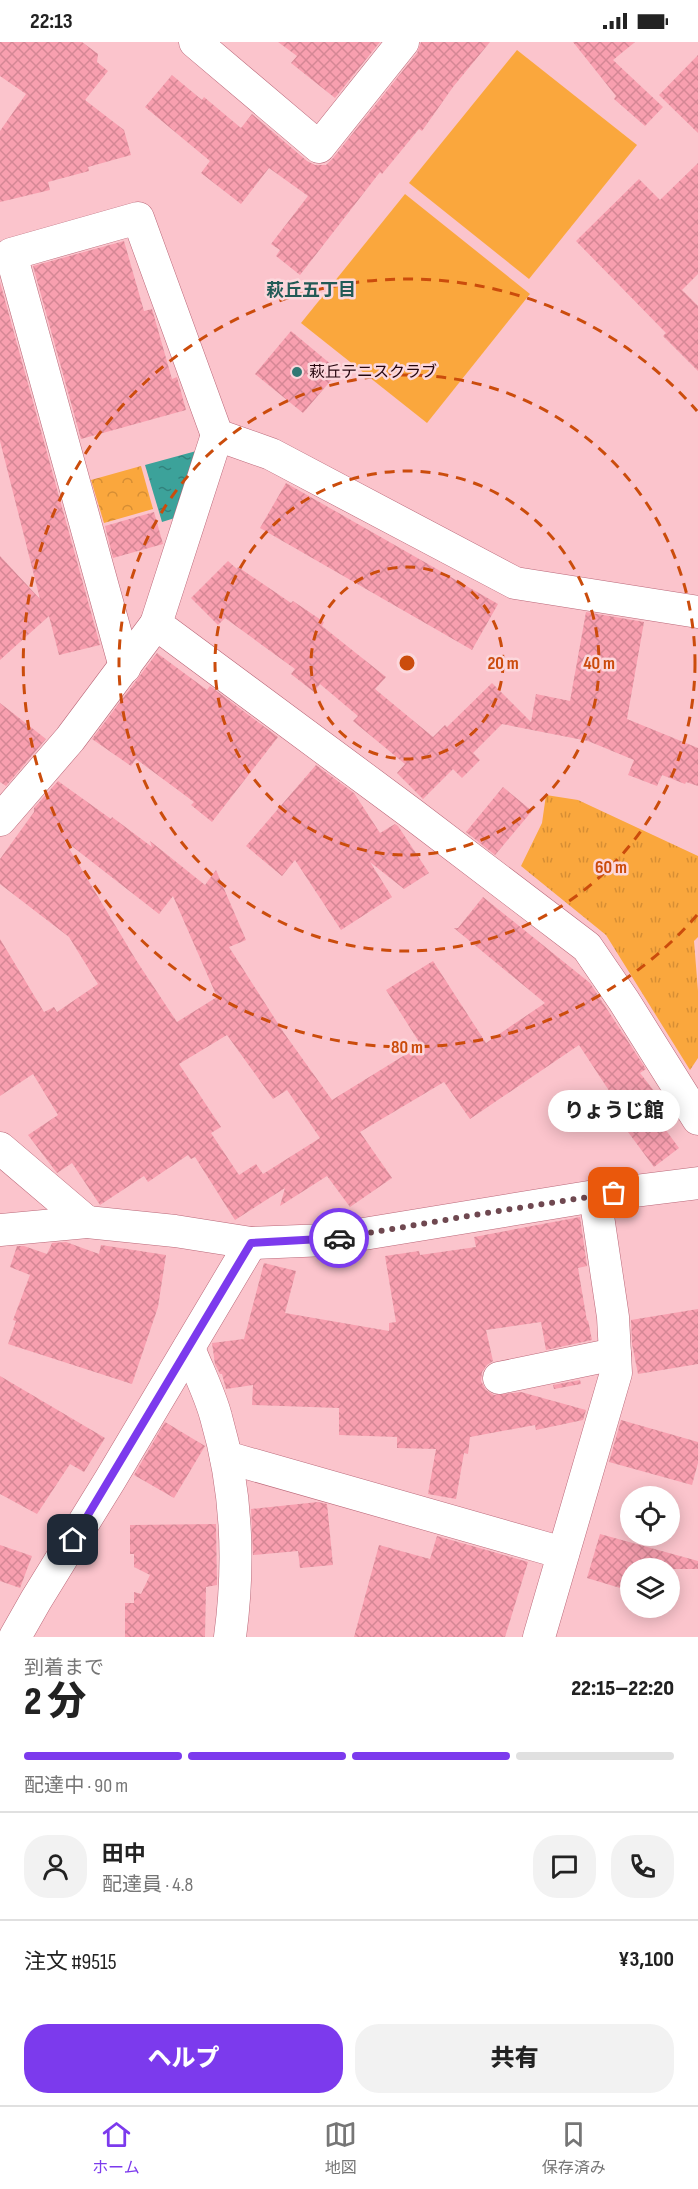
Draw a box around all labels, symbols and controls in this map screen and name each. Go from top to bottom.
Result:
text: 22:13 [30,8,73,35]
district label: 萩丘五丁目 [266,280,356,301]
place label: 萩丘テニスクラブ [309,363,437,382]
marker: 萩丘テニスクラブ [290,365,304,379]
centre of rings [397,653,417,673]
text: 20 m [487,653,519,674]
text: 40 m [583,653,615,674]
text: 60 m [595,857,627,878]
text: 80 m [391,1037,423,1058]
callout: りょうじ館 [548,1091,680,1133]
text: りょうじ館 [564,1099,664,1123]
pin [588,1167,639,1218]
icon: bag [597,1176,630,1209]
courier [309,1208,369,1268]
icon: car [323,1222,356,1255]
map controls [620,1486,680,1618]
button: locate [620,1486,680,1546]
pin [47,1514,98,1565]
icon: home [56,1523,89,1556]
button: layers [620,1558,680,1618]
text: 到着まで [24,1656,104,1680]
text: 22:15–22:20 [571,1675,674,1702]
text: 2 分 [24,1679,87,1726]
text: 配達中 · 90 m [24,1774,128,1798]
button: person [24,1835,87,1898]
button: chat [533,1835,596,1898]
button: phone [611,1835,674,1898]
text: 田中 [102,1841,146,1868]
text: 配達員 · 4.8 [102,1873,193,1897]
text: ¥3,100 [618,1946,674,1973]
text: 注文 #9515 [24,1949,117,1976]
button: ヘルプ [24,2024,343,2093]
button: 共有 [355,2024,674,2093]
tab: ホーム [92,2118,140,2178]
tab: 地図 [324,2118,357,2178]
tab: 保存済み [542,2118,606,2178]

